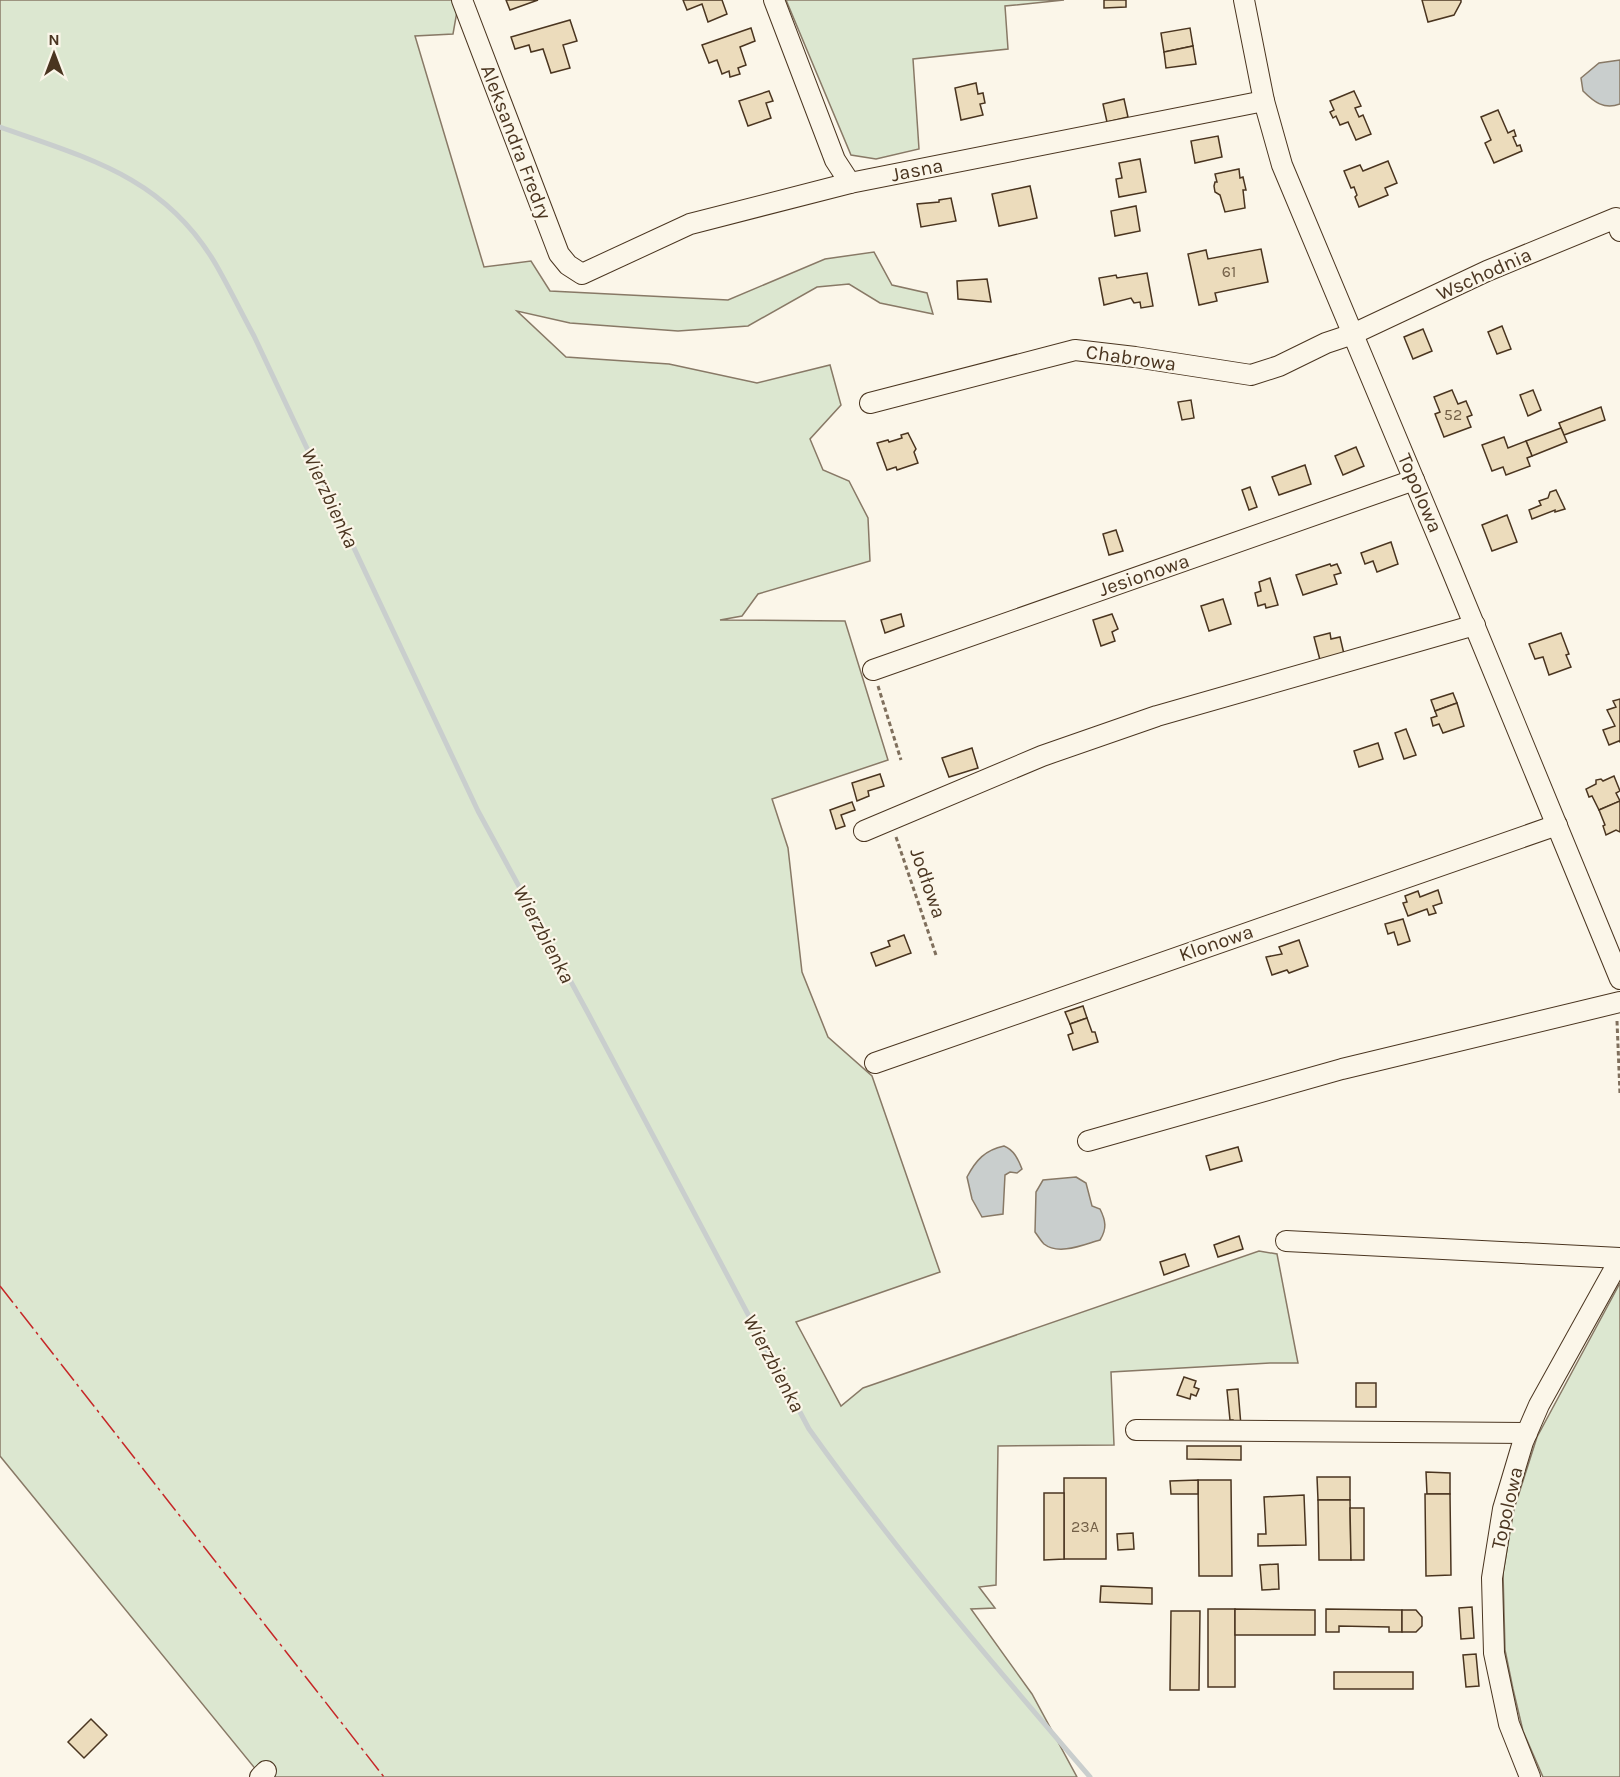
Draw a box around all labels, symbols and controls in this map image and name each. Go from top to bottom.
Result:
north arrow [24,24,84,84]
text: N [48,30,60,49]
street label: Aleksandra Fredry [476,62,556,222]
street label: Jasna [889,154,945,186]
street label: Wschodnia [1433,243,1535,305]
house number: 61 [1222,262,1236,281]
street label: Chabrowa [1084,340,1178,376]
house number: 52 [1444,405,1462,424]
water label: Wierzbienka [296,444,364,552]
street label: Topolowa [1393,450,1447,536]
street label: Jesionowa [1096,549,1192,601]
street label: Jodłowa [905,845,951,921]
water label: Wierzbienka [508,881,580,987]
street label: Klonowa [1176,920,1256,966]
water label: Wierzbienka [738,1310,810,1416]
street label: Topolowa [1486,1464,1528,1552]
house number: 23A [1071,1517,1099,1536]

